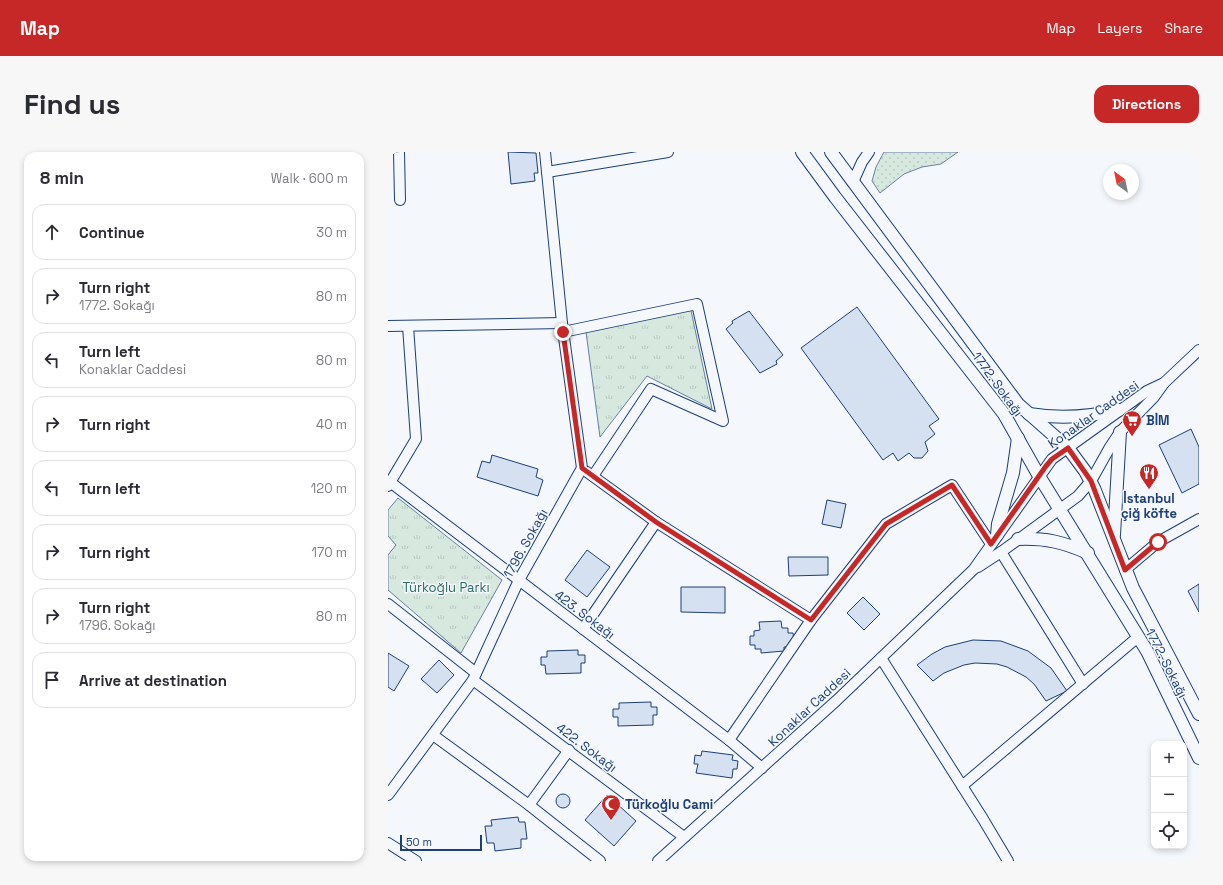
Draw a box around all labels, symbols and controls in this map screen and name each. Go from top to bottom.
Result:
text: Map [20,16,60,41]
text: Map [1046,19,1076,37]
text: Layers [1098,19,1142,37]
text: Share [1164,19,1203,37]
button: Directions [1094,85,1199,123]
text: Find us [24,86,121,122]
north arrow [1103,164,1139,200]
text: 8 min [40,167,84,189]
text: Walk · 600 m [271,170,348,187]
icon: ahead [41,221,63,243]
text: Continue [79,223,145,242]
text: 30 m [316,224,347,241]
text: Turn right [79,278,150,297]
icon: right [41,285,63,307]
text: 80 m [316,288,347,305]
text: 1772. Sokağı [79,297,155,314]
route end [554,323,572,341]
text: Turn left [79,342,141,361]
icon: left [41,349,63,371]
street label: 1772. Sokağı [968,349,1027,420]
text: 80 m [316,352,347,369]
text: Konaklar Caddesi [79,361,186,378]
street label: Konaklar Caddesi [1045,377,1142,452]
supermarket icon: BİM [1121,409,1143,437]
place label: BİM [1146,412,1170,429]
icon: right [41,413,63,435]
text: Turn right [79,415,150,434]
text: 40 m [316,416,347,433]
restaurant icon: İstanbul çiğ köfte [1138,462,1160,490]
icon: left [41,477,63,499]
text: Turn left [79,479,141,498]
text: 120 m [311,480,347,497]
place label: İstanbul çiğ köfte [1121,490,1177,522]
street label: 1796. Sokağı [499,506,551,581]
route start [1149,533,1167,551]
icon: right [41,541,63,563]
text: Turn right [79,543,150,562]
text: 170 m [311,544,347,561]
park label: Türkoğlu Parkı [402,579,490,596]
street label: 423. Sokağı [551,586,618,643]
text: Turn right [79,598,150,617]
icon: right [41,605,63,627]
text: 80 m [316,608,347,625]
text: 1796. Sokağı [79,617,156,634]
street label: 1772. Sokağı [1142,626,1191,701]
street label: Konaklar Caddesi [764,665,854,750]
icon: arrive [41,669,63,691]
text: Arrive at destination [79,671,227,690]
street label: 422. Sokağı [553,719,620,776]
map controls [1151,741,1187,849]
button: + [1151,741,1187,777]
button: − [1151,777,1187,813]
mosque icon: Türkoğlu Cami [600,793,622,821]
place label: Türkoğlu Cami [625,796,713,813]
button: locate [1151,813,1187,849]
scale bar [400,833,482,852]
text: 50 m [406,835,432,849]

